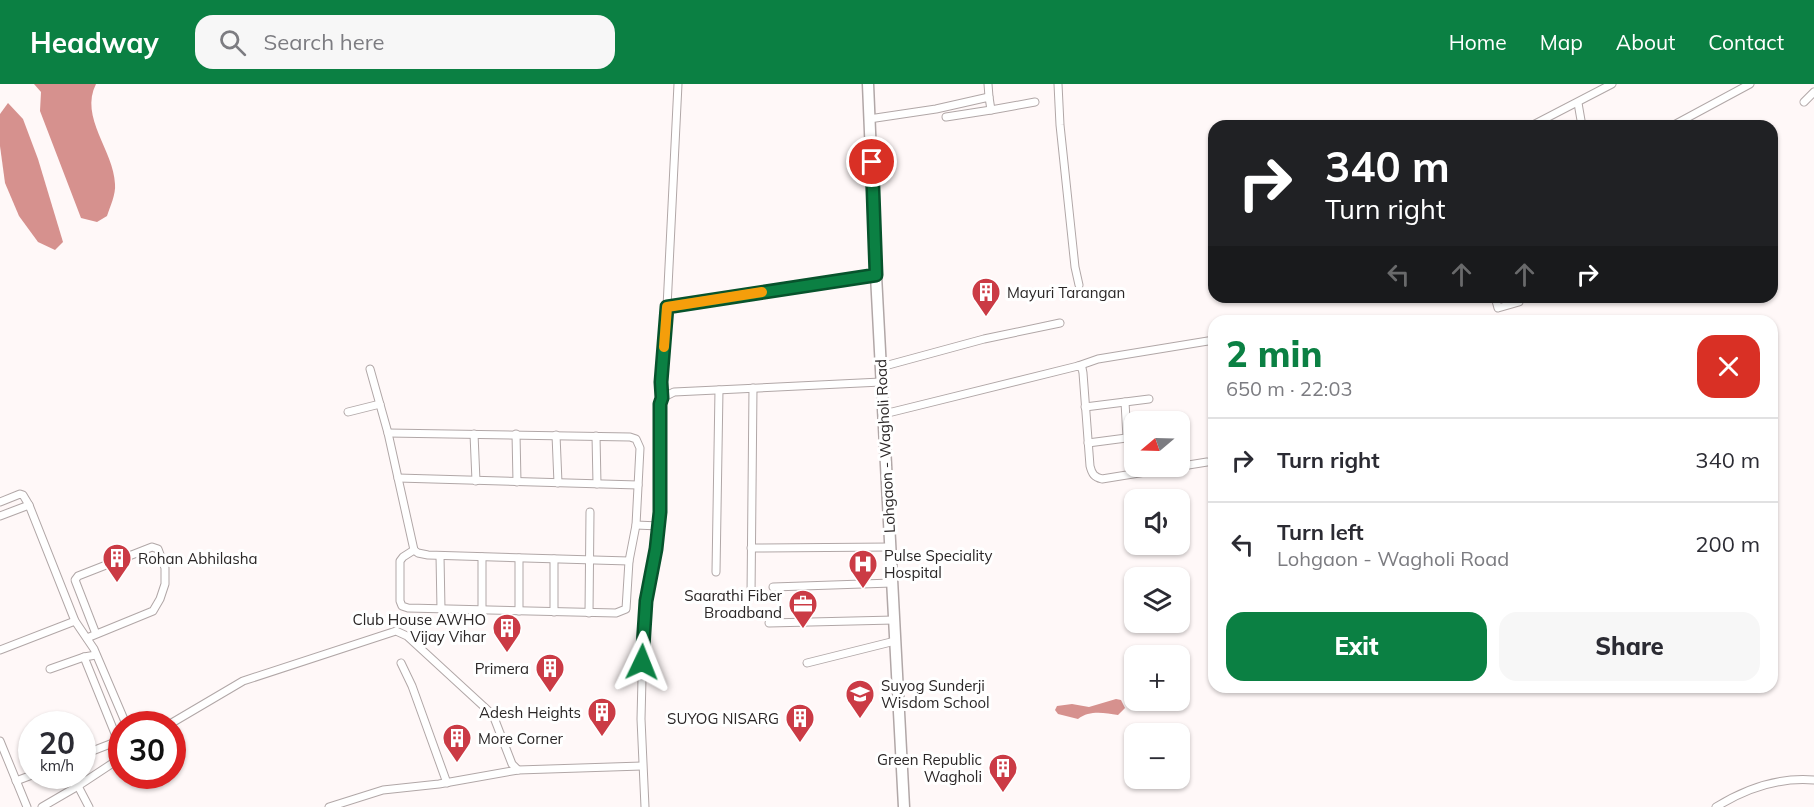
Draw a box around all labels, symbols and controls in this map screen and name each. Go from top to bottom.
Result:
search box [195,15,615,69]
text: Headway [30,25,159,60]
icon: search [216,26,249,59]
text: Search here [264,28,385,56]
text: Home [1449,29,1507,55]
text: Map [1540,29,1583,55]
text: About [1616,29,1675,55]
text: Contact [1708,29,1784,55]
pin [846,136,897,187]
text: 340 m [1325,140,1450,193]
icon: right [1226,144,1304,222]
icon: arrive [855,145,888,178]
text: Turn right [1325,192,1445,226]
icon: left [1382,258,1415,291]
icon: ahead [1445,258,1478,291]
icon: ahead [1508,258,1541,291]
icon: right [1571,258,1604,291]
building icon: Mayuri Tarangan [970,276,1002,318]
place label: Mayuri Tarangan [1007,283,1125,302]
text: 2 min [1226,331,1322,376]
button: close [1697,335,1760,398]
street label: Lohgaon - Wagholi Road [871,359,899,533]
text: 650 m · 22:03 [1226,376,1352,401]
north arrow [1124,411,1190,477]
map controls [1124,411,1190,789]
icon: right [1226,444,1259,477]
text: Turn right [1277,446,1380,474]
text: 340 m [1695,446,1760,474]
button: sound [1124,489,1190,555]
text: Turn left [1277,518,1364,546]
icon: left [1226,528,1259,561]
text: 200 m [1695,530,1760,558]
building icon: Rohan Abhilasha [101,542,133,584]
place label: Pulse Speciality Hospital [884,546,992,582]
text: Lohgaon - Wagholi Road [1277,546,1509,571]
hospital icon: Pulse Speciality Hospital [847,548,879,590]
place label: Rohan Abhilasha [138,549,257,568]
button: layers [1124,567,1190,633]
place label: Saarathi Fiber Broadband [684,586,783,622]
office icon: Saarathi Fiber Broadband [787,588,819,630]
place label: Club House AWHO Vijay Vihar [352,610,487,646]
building icon: Club House AWHO Vijay Vihar [491,612,523,654]
button: Exit [1226,612,1487,681]
button: Share [1499,612,1760,681]
position arrow [610,630,674,694]
button: + [1124,645,1190,711]
building icon: Primera [534,652,566,694]
place label: Primera [475,659,529,678]
place label: Suyog Sunderji Wisdom School [881,676,990,712]
school or university icon: Suyog Sunderji Wisdom School [844,678,876,720]
building icon: Adesh Heights [586,696,618,738]
building icon: SUYOG NISARG [784,702,816,744]
place label: Adesh Heights [479,703,581,722]
place label: SUYOG NISARG [667,709,779,728]
speed limit sign: 30 [108,711,186,789]
building icon: More Corner [441,722,473,764]
button: − [1124,723,1190,789]
text: 20 [39,724,75,762]
place label: More Corner [478,729,564,748]
place label: Green Republic Wagholi [877,750,982,786]
building icon: Green Republic Wagholi [987,752,1019,794]
text: km/h [40,756,74,775]

